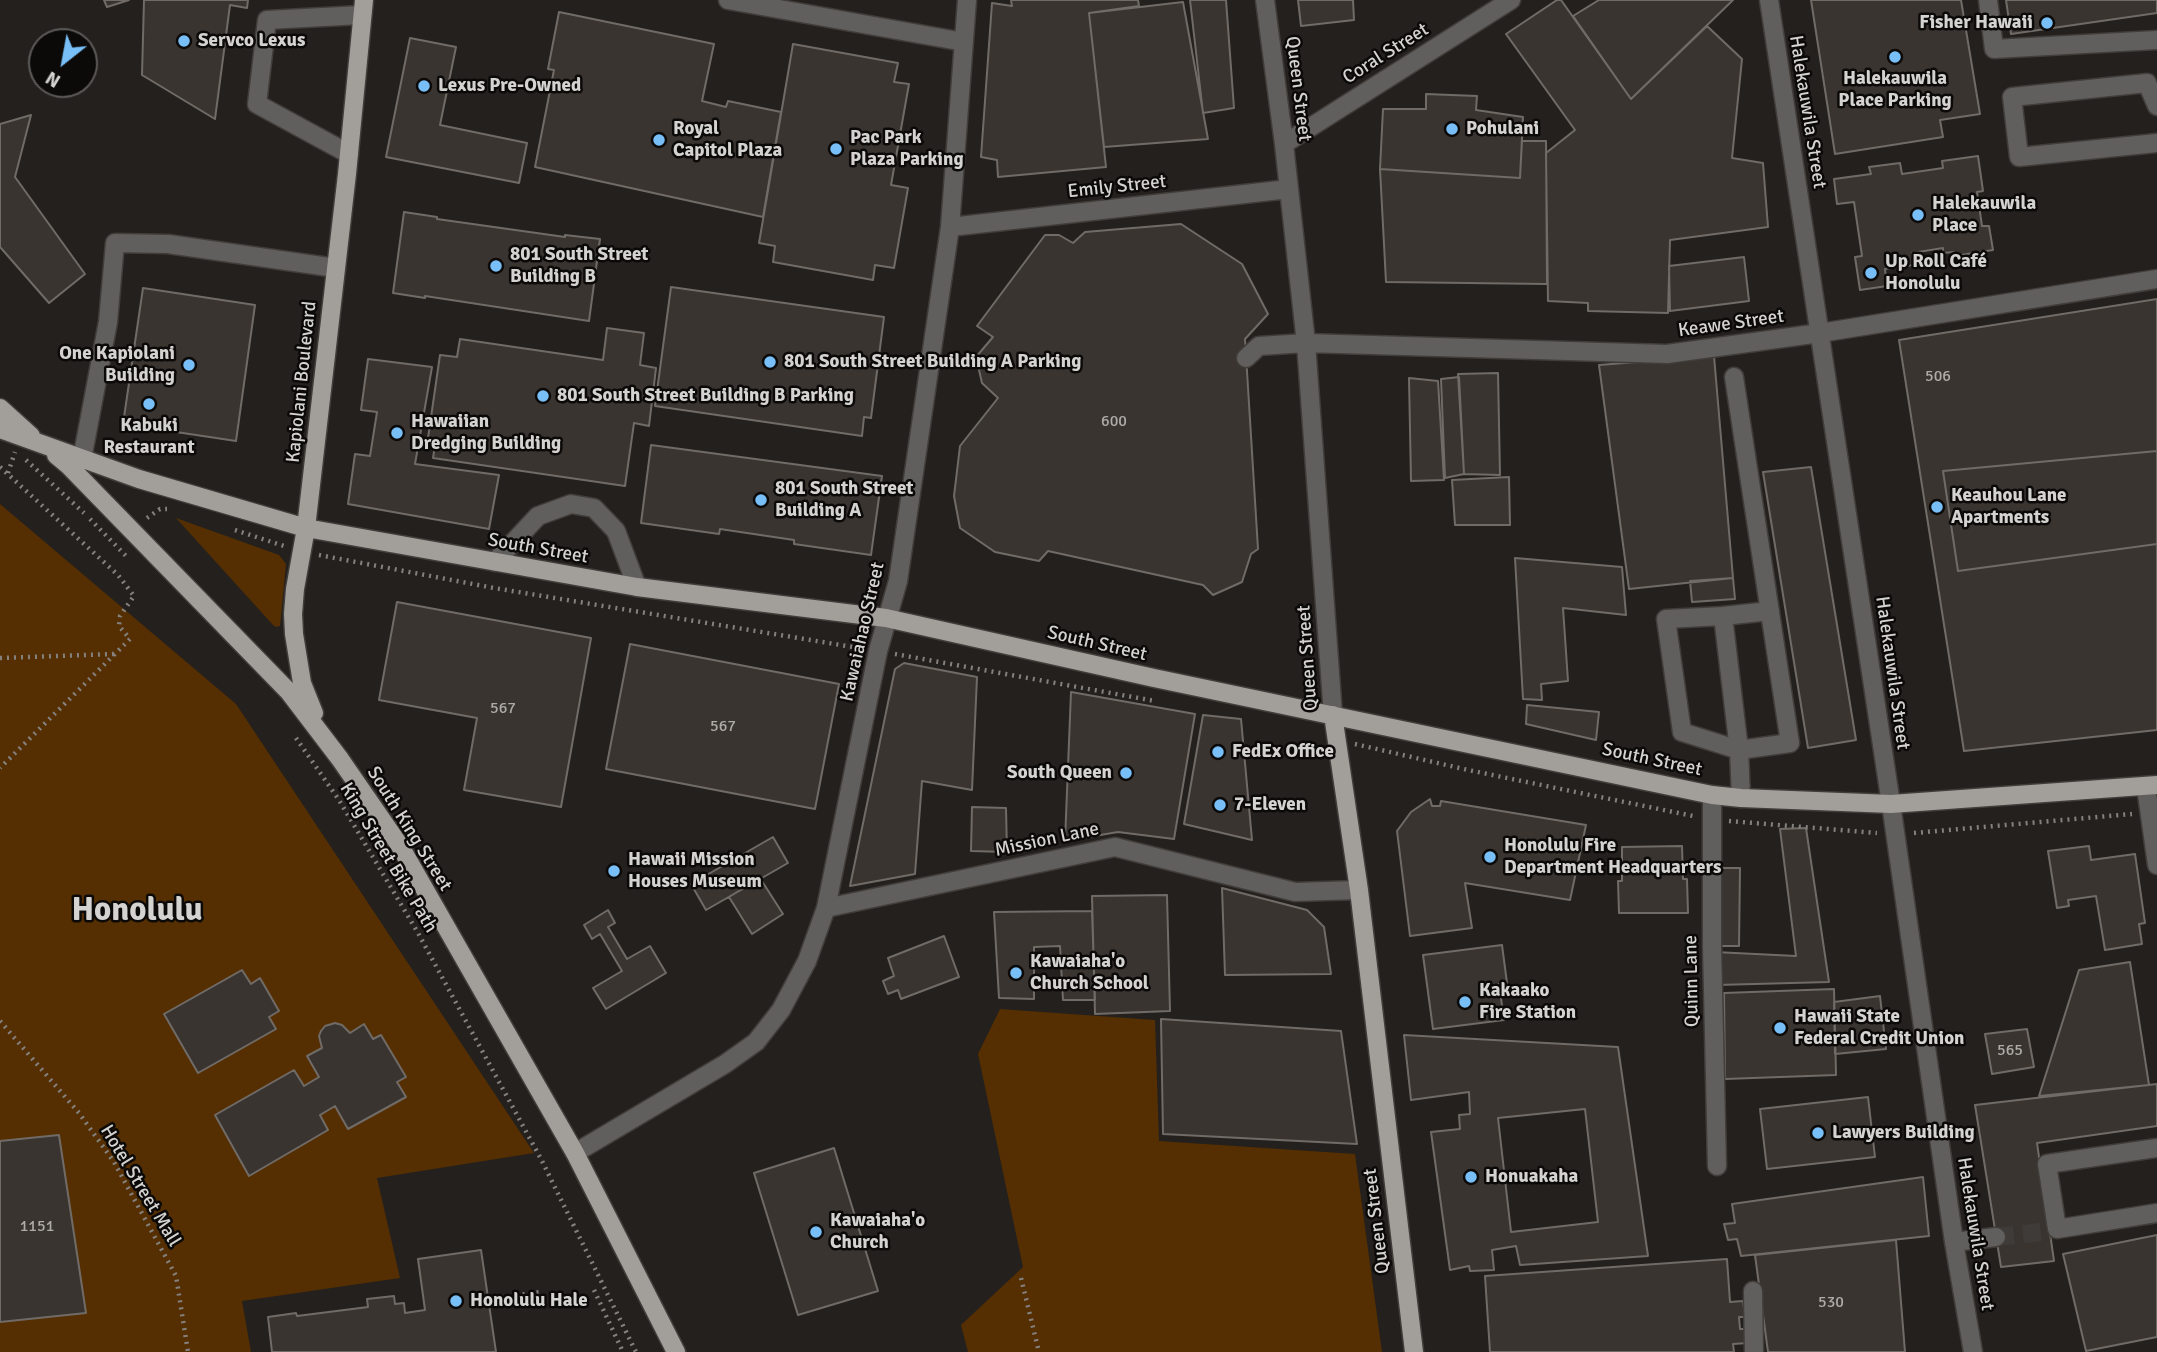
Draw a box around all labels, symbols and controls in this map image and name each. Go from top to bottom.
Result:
place label: Fisher Hawaii [1919,12,2033,34]
marker: Fisher Hawaii [2039,15,2055,31]
street label: Coral Street [1339,19,1433,89]
north arrow [28,28,98,98]
place label: Servco Lexus [198,30,305,52]
marker: Servco Lexus [176,33,192,49]
street label: Halekauwila Street [1784,34,1830,190]
street label: Queen Street [1280,35,1316,143]
marker: Halekauwila Place Parking [1887,49,1903,65]
text: N [41,66,65,93]
place label: Halekauwila Place Parking [1838,68,1952,112]
place label: Lexus Pre-Owned [438,75,581,97]
marker: Lexus Pre-Owned [416,78,432,94]
place label: Royal Capitol Plaza [673,118,782,162]
place label: Pohulani [1466,118,1539,140]
marker: Pohulani [1444,121,1460,137]
place label: Pac Park Plaza Parking [850,127,964,171]
marker: Royal Capitol Plaza [651,132,667,148]
marker: Pac Park Plaza Parking [828,141,844,157]
street label: Emily Street [1067,170,1167,204]
place label: Halekauwila Place [1932,193,2036,237]
marker: Halekauwila Place [1910,207,1926,223]
place label: 801 South Street Building B [510,244,648,288]
place label: Up Roll Café Honolulu [1885,251,1987,295]
marker: 801 South Street Building B [488,258,504,274]
marker: Up Roll Café Honolulu [1863,265,1879,281]
street label: Kapiolani Boulevard [282,300,322,464]
street label: Keawe Street [1677,305,1785,343]
place label: One Kapiolani Building [59,343,175,387]
place label: 801 South Street Building A Parking [784,351,1081,373]
marker: 801 South Street Building A Parking [762,354,778,370]
marker: One Kapiolani Building [181,357,197,373]
house number: 506 [1925,367,1951,387]
place label: 801 South Street Building B Parking [557,385,854,407]
marker: 801 South Street Building B Parking [535,388,551,404]
marker: Kabuki Restaurant [141,396,157,412]
place label: Hawaiian Dredging Building [411,411,561,455]
house number: 600 [1101,412,1127,432]
place label: Kabuki Restaurant [103,415,195,459]
marker: Hawaiian Dredging Building [389,425,405,441]
place label: 801 South Street Building A [775,478,913,522]
place label: Keauhou Lane Apartments [1951,485,2067,529]
marker: 801 South Street Building A [753,492,769,508]
marker: Keauhou Lane Apartments [1929,499,1945,515]
street label: South Street [486,529,590,569]
street label: Kawaiahao Street [836,560,890,704]
street label: Halekauwila Street [1870,595,1914,751]
street label: Queen Street [1293,604,1323,712]
street label: South Street [1045,621,1149,667]
house number: 567 [490,699,516,719]
house number: 567 [710,717,736,737]
street label: South Street [1600,738,1704,782]
place label: FedEx Office [1232,741,1334,763]
marker: FedEx Office [1210,744,1226,760]
place label: South Queen [1007,762,1112,784]
street label: South King Street [362,763,456,895]
marker: South Queen [1118,765,1134,781]
street label: King Street Bike Path [334,779,442,937]
place label: 7-Eleven [1234,794,1306,816]
marker: 7-Eleven [1212,797,1228,813]
street label: Mission Lane [993,818,1101,862]
place label: Honolulu Fire Department Headquarters [1504,835,1721,879]
place label: Hawaii Mission Houses Museum [628,849,762,893]
marker: Honolulu Fire Department Headquarters [1482,849,1498,865]
marker: Hawaii Mission Houses Museum [606,863,622,879]
district label: Honolulu [71,891,203,931]
street label: Quinn Lane [1680,935,1704,1027]
place label: Kawaiaha'o Church School [1030,951,1149,995]
marker: Kawaiaha'o Church School [1008,965,1024,981]
place label: Kakaako Fire Station [1479,980,1576,1024]
marker: Kakaako Fire Station [1457,994,1473,1010]
place label: Hawaii State Federal Credit Union [1794,1006,1964,1050]
marker: Hawaii State Federal Credit Union [1772,1020,1788,1036]
house number: 565 [1997,1041,2023,1061]
street label: Hotel Street Mall [95,1121,185,1251]
place label: Lawyers Building [1832,1122,1975,1144]
marker: Lawyers Building [1810,1125,1826,1141]
street label: Halekauwila Street [1952,1156,1998,1312]
place label: Honuakaha [1485,1166,1578,1188]
street label: Queen Street [1359,1167,1395,1275]
marker: Honuakaha [1463,1169,1479,1185]
place label: Kawaiaha'o Church [830,1210,925,1254]
house number: 1151 [20,1217,54,1237]
marker: Kawaiaha'o Church [808,1224,824,1240]
place label: Honolulu Hale [470,1290,588,1312]
marker: Honolulu Hale [448,1293,464,1309]
house number: 530 [1818,1293,1844,1313]

